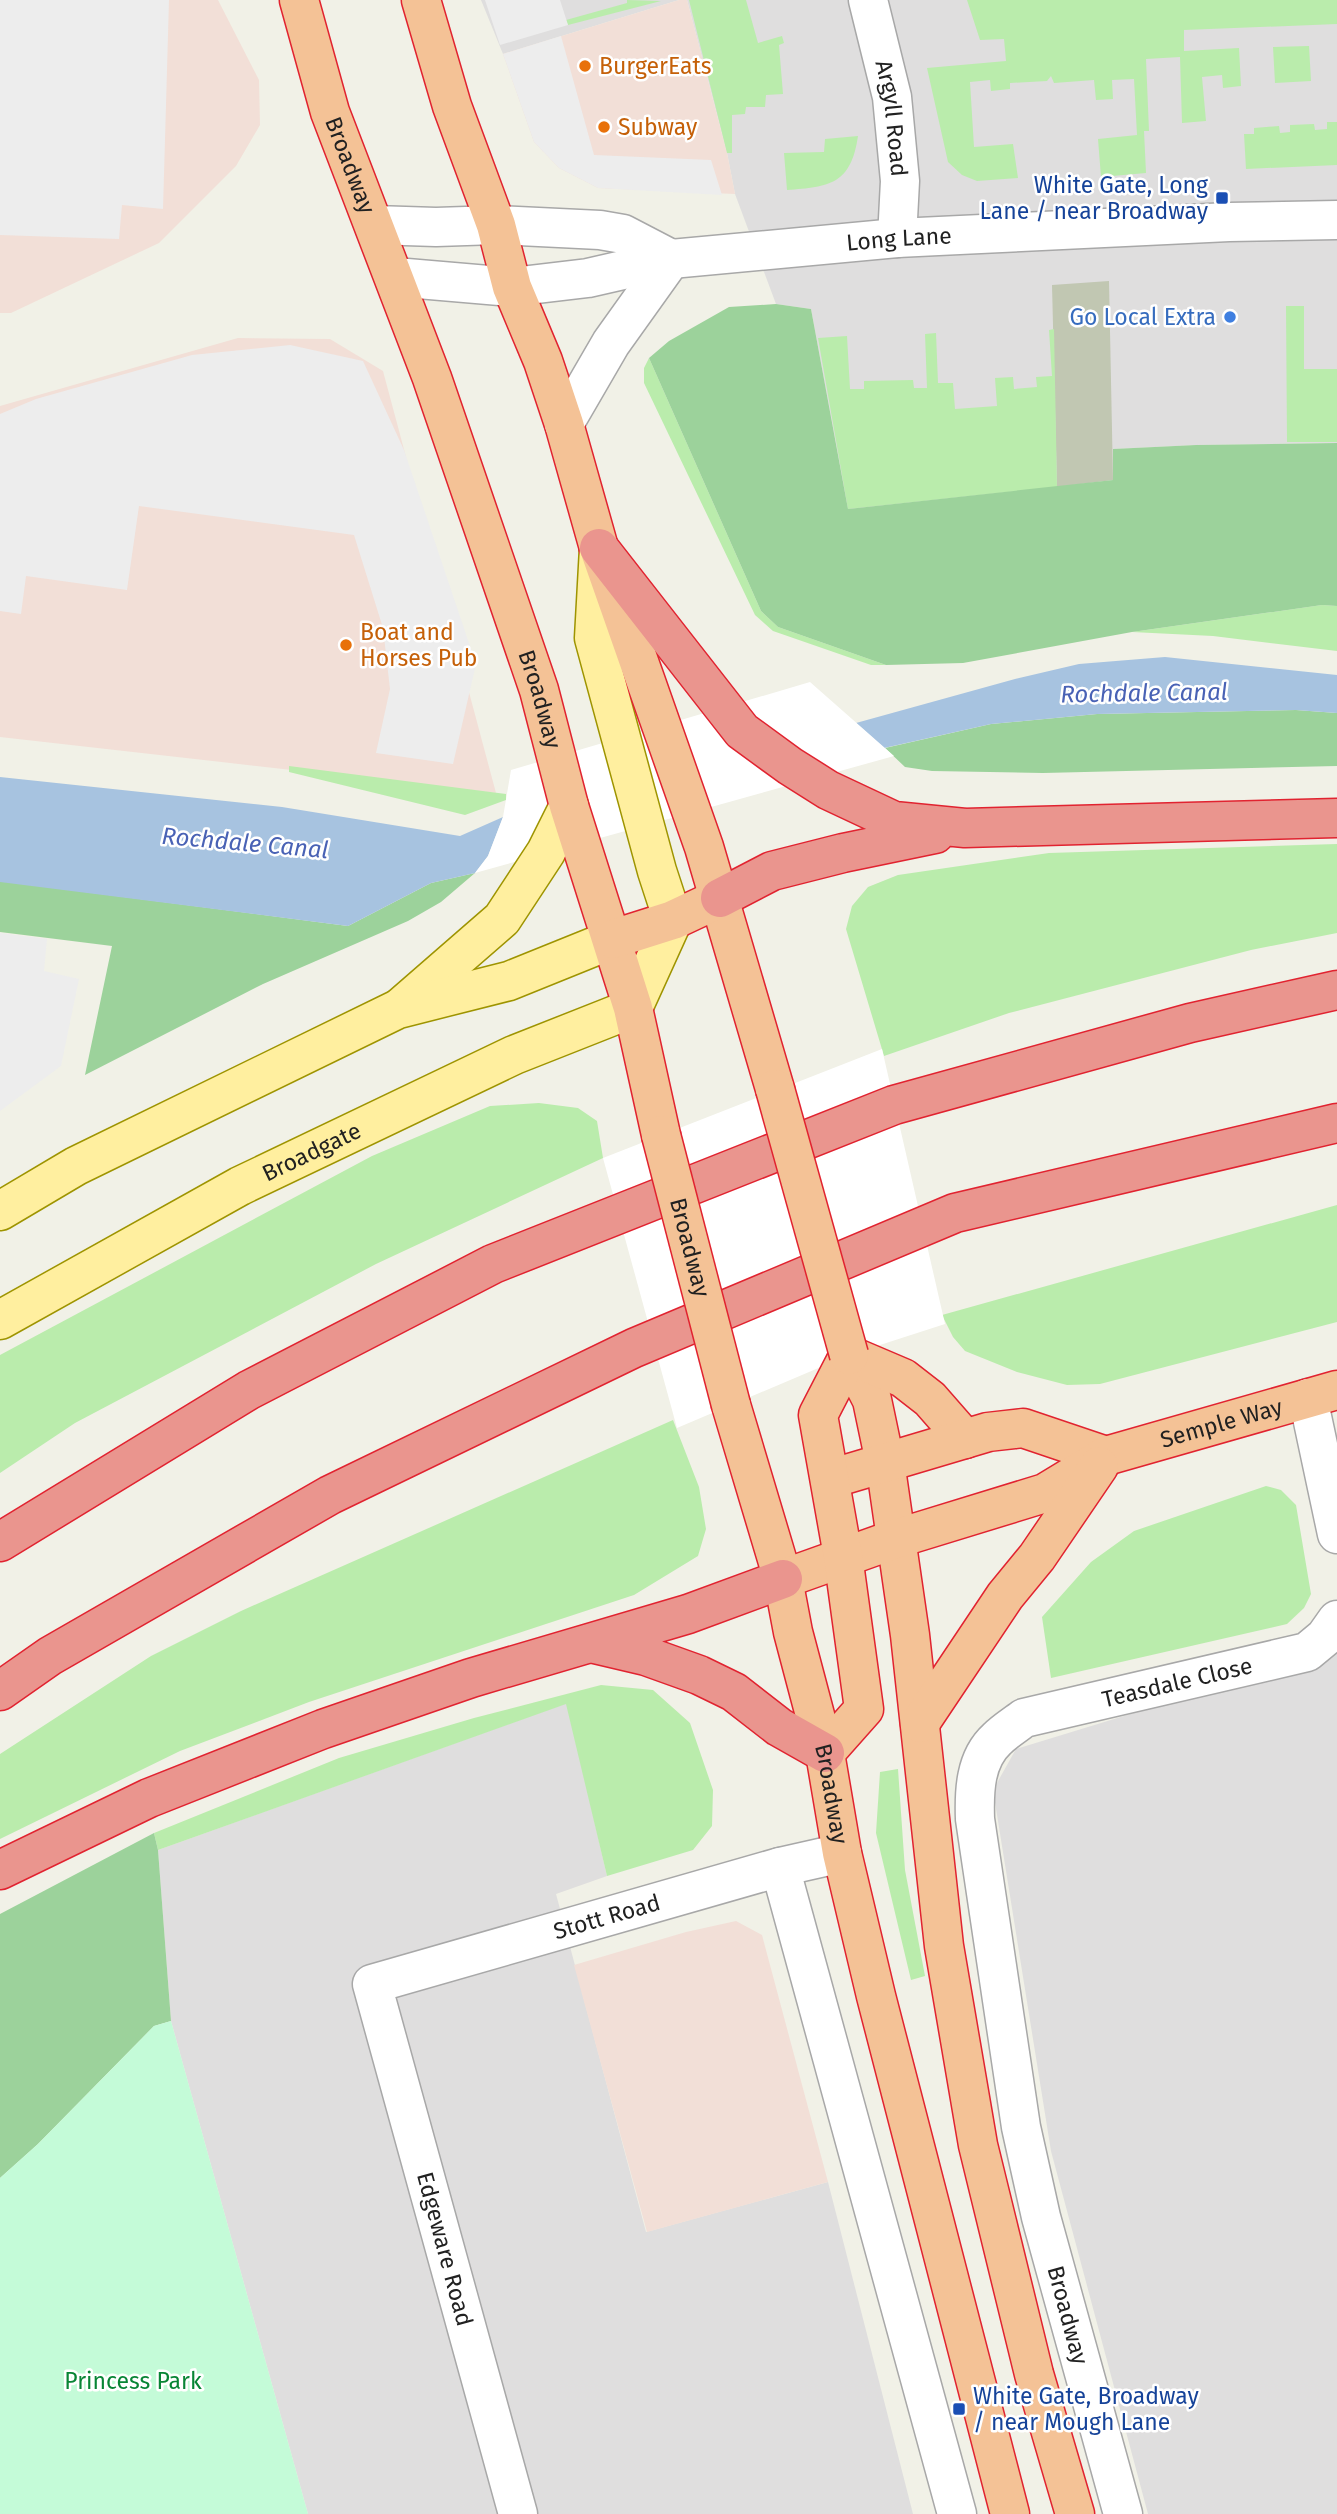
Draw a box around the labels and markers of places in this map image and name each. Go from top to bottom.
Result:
place label: BurgerEats [599,52,712,80]
marker: BurgerEats [577,58,593,74]
place label: Subway [618,113,698,141]
marker: Subway [596,119,612,135]
place label: White Gate, Long Lane / near Broadway [979,171,1209,225]
marker: White Gate, Long Lane / near Broadway [1214,190,1230,206]
place label: Go Local Extra [1069,303,1216,331]
marker: Go Local Extra [1222,309,1238,325]
place label: Boat and Horses Pub [360,618,478,672]
marker: Boat and Horses Pub [338,637,354,653]
place label: White Gate, Broadway / near Mough Lane [973,2382,1199,2436]
marker: White Gate, Broadway / near Mough Lane [951,2401,967,2417]

